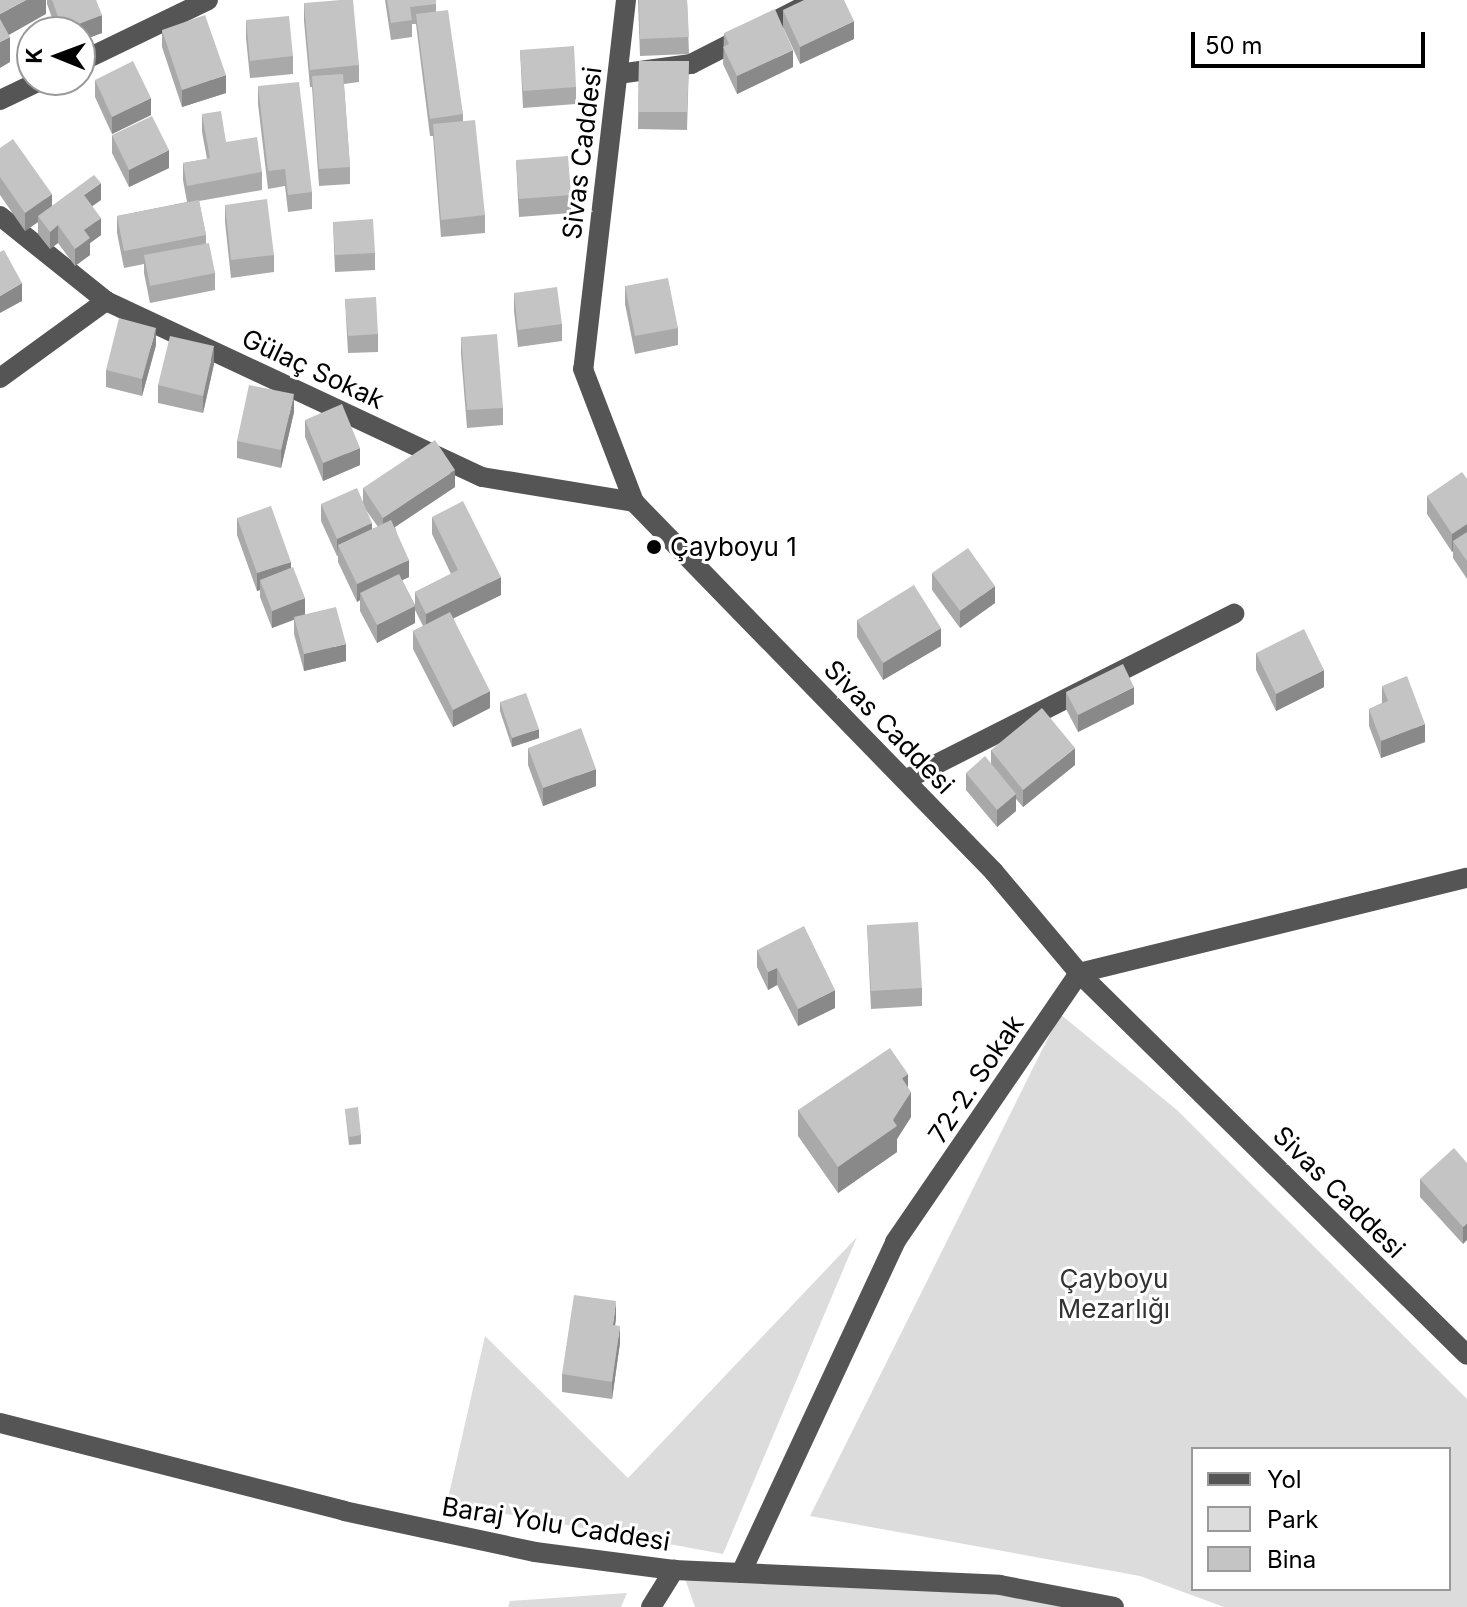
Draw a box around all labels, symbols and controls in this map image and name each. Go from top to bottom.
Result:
north arrow [16,16,96,96]
scale bar [1195,16,1429,66]
text: 50 m [1205,31,1263,60]
text: K [21,47,47,64]
street label: Sivas Caddesi [556,65,608,241]
street label: Gülaç Sokak [237,322,389,416]
place label: Çayboyu 1 [670,531,797,563]
marker: Çayboyu 1 [645,538,663,556]
street label: Sivas Caddesi [817,654,961,800]
street label: 72-2. Sokak [922,1009,1030,1149]
street label: Sivas Caddesi [1267,1120,1411,1264]
park label: Çayboyu Mezarlığı [1058,1263,1170,1324]
legend [1191,1447,1451,1591]
text: Yol [1267,1465,1302,1494]
street label: Baraj Yolu Caddesi [440,1491,672,1557]
text: Park [1267,1505,1318,1534]
text: Bina [1267,1545,1316,1574]

